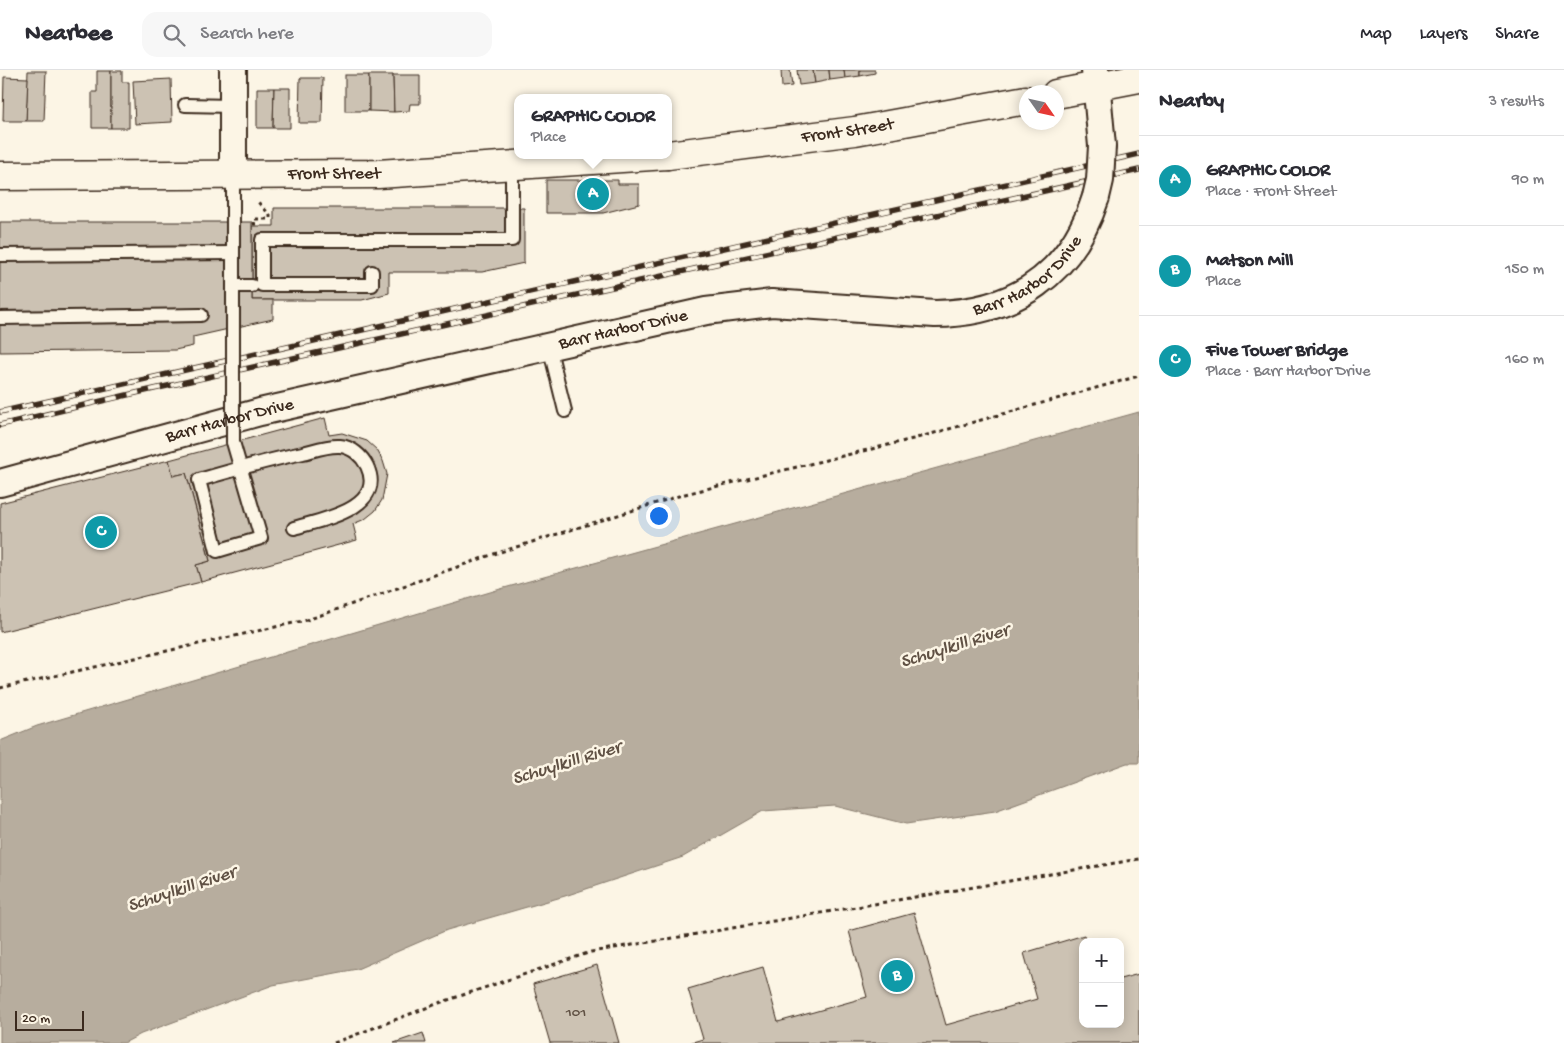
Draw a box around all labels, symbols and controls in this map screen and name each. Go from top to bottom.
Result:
search box [142,12,492,57]
text: Nearbee [25,20,112,49]
icon: search [160,21,188,49]
text: Search here [200,23,294,46]
text: Map [1360,24,1392,45]
text: Layers [1420,24,1467,45]
text: Share [1495,24,1539,45]
north arrow [1019,85,1064,130]
text: Nearby [1159,90,1224,115]
text: 3 results [1489,93,1544,112]
popup [514,94,672,159]
text: GRAPHIC COLOR [531,106,655,129]
street label: Front Street [799,113,897,148]
text: Place [531,129,566,148]
text: GRAPHIC COLOR [1206,160,1330,183]
street label: Front Street [286,163,382,185]
text: A [1170,171,1180,190]
text: 90 m [1512,171,1544,190]
pin: A [577,175,609,213]
text: Place · Front Street [1206,183,1336,202]
street label: Barr Harbor Drive [970,231,1087,321]
text: Matson Mill [1206,250,1294,273]
text: B [1171,261,1179,280]
text: 150 m [1505,261,1544,280]
text: Place [1206,273,1241,292]
street label: Barr Harbor Drive [556,305,690,355]
text: Five Tower Bridge [1206,340,1348,363]
text: C [1171,351,1179,370]
text: 160 m [1505,351,1544,370]
text: Place · Barr Harbor Drive [1206,363,1370,382]
street label: Barr Harbor Drive [162,394,296,448]
your location [646,503,672,529]
pin: C [85,513,117,551]
water label: Schuylkill River [898,618,1016,674]
water label: Schuylkill River [510,735,628,791]
water label: Schuylkill River [125,860,243,918]
map controls [1079,938,1124,1028]
button: + [1079,938,1124,983]
pin: B [881,957,913,995]
button: − [1079,983,1124,1028]
house number: 101 [565,1004,586,1022]
scale bar [15,1008,84,1031]
text: 20 m [22,1011,50,1028]

